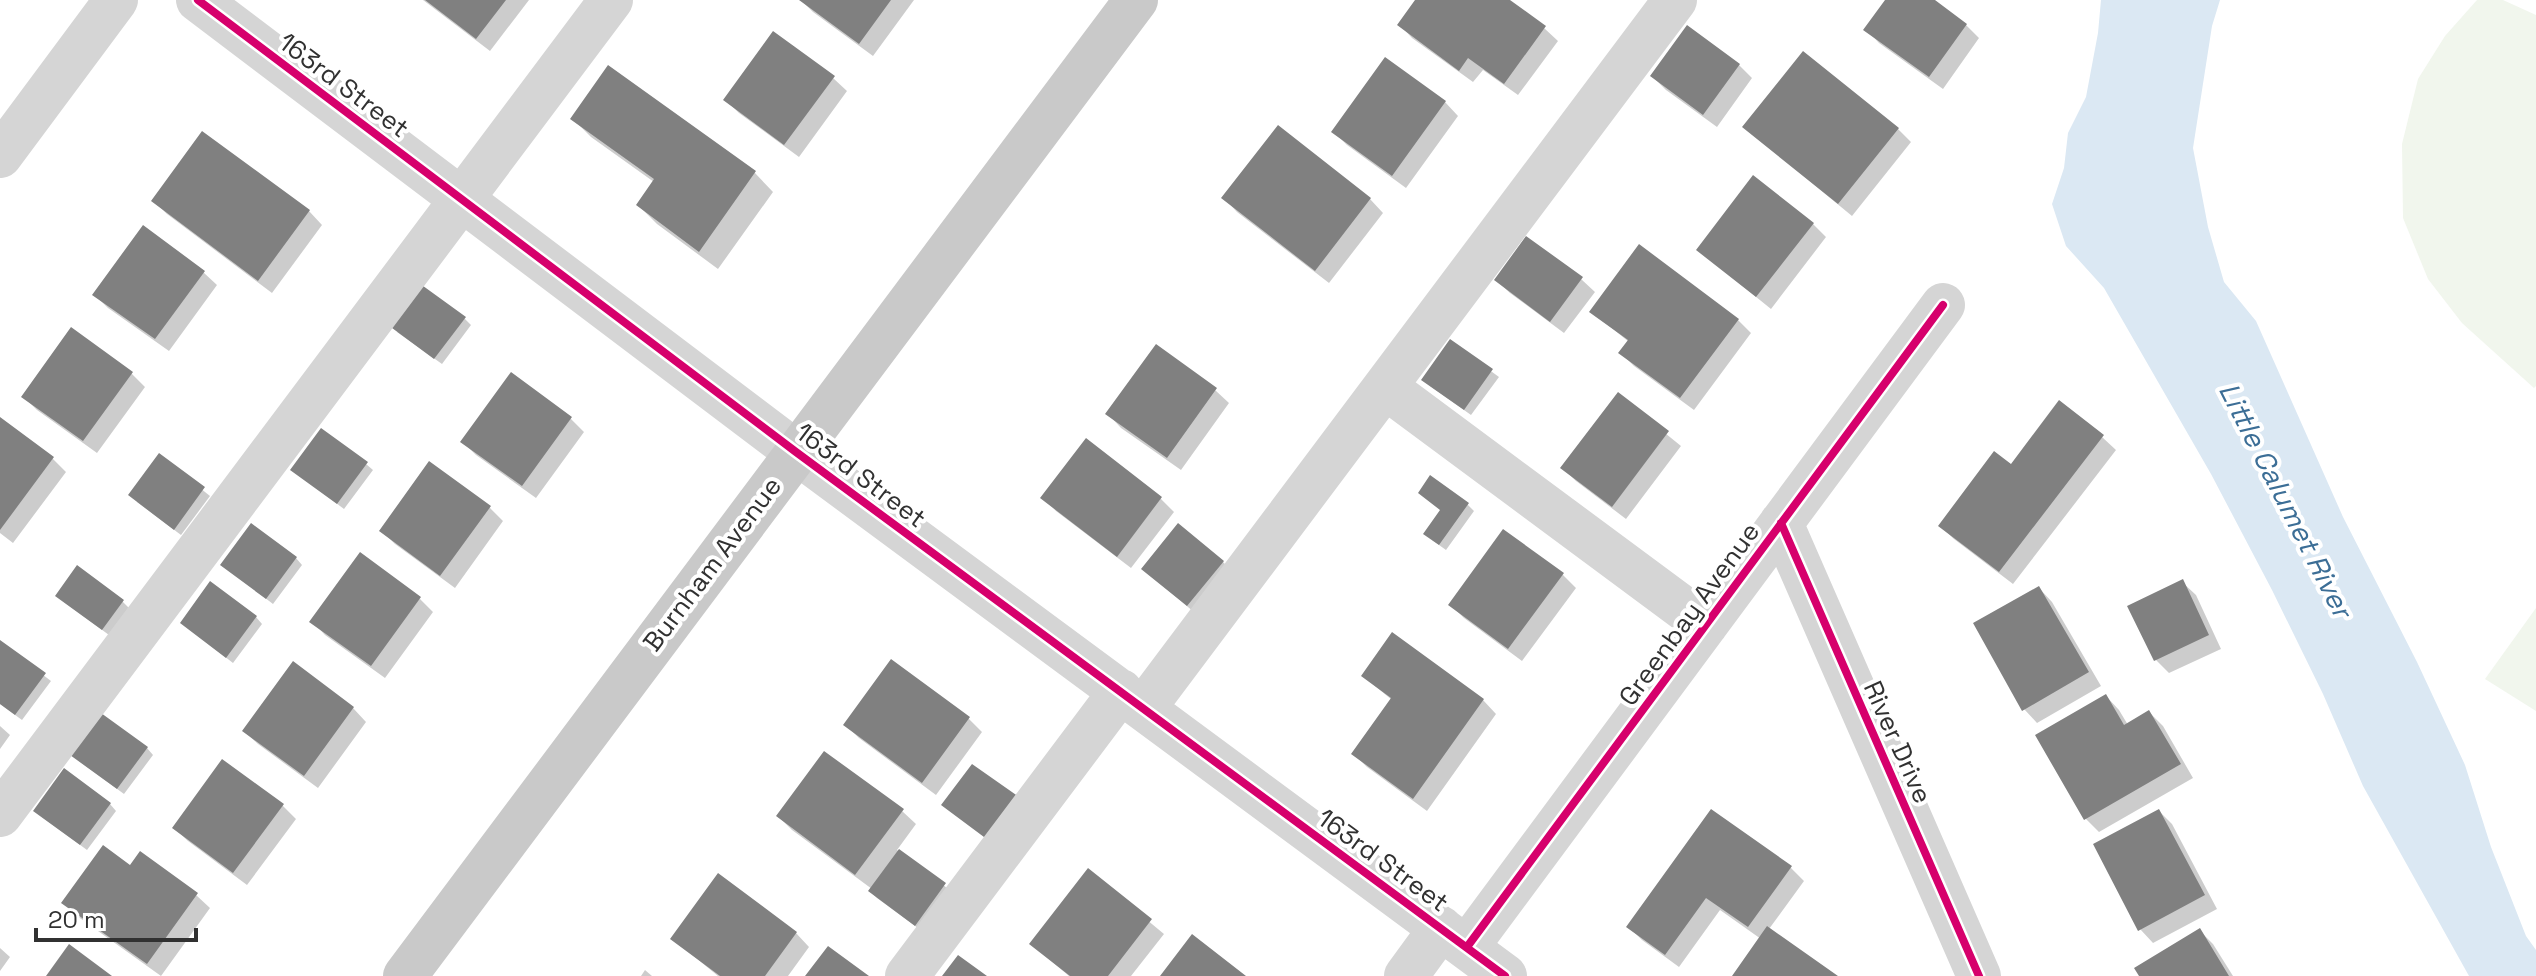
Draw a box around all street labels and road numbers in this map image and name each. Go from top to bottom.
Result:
street label: 163rd Street [272,25,416,145]
street label: 163rd Street [789,415,933,535]
street label: Burnham Avenue [635,470,789,658]
street label: Greenbay Avenue [1611,516,1767,712]
street label: River Drive [1856,676,1940,808]
street label: 163rd Street [1310,801,1456,919]

